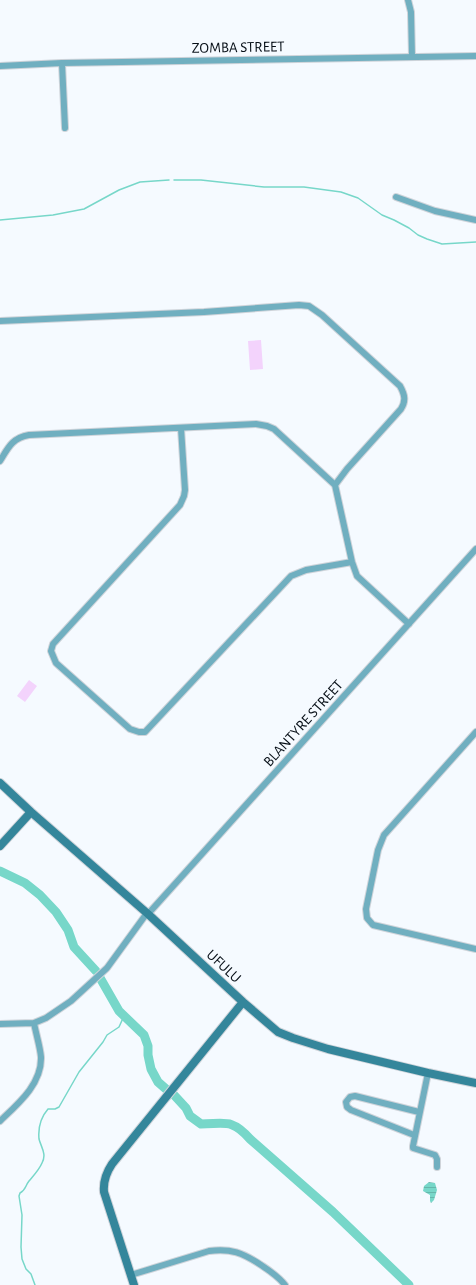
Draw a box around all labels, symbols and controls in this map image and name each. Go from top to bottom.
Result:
street label: ZOMBA STREET [191,39,285,56]
street label: BLANTYRE STREET [261,677,346,769]
street label: UFULU [204,947,244,986]

